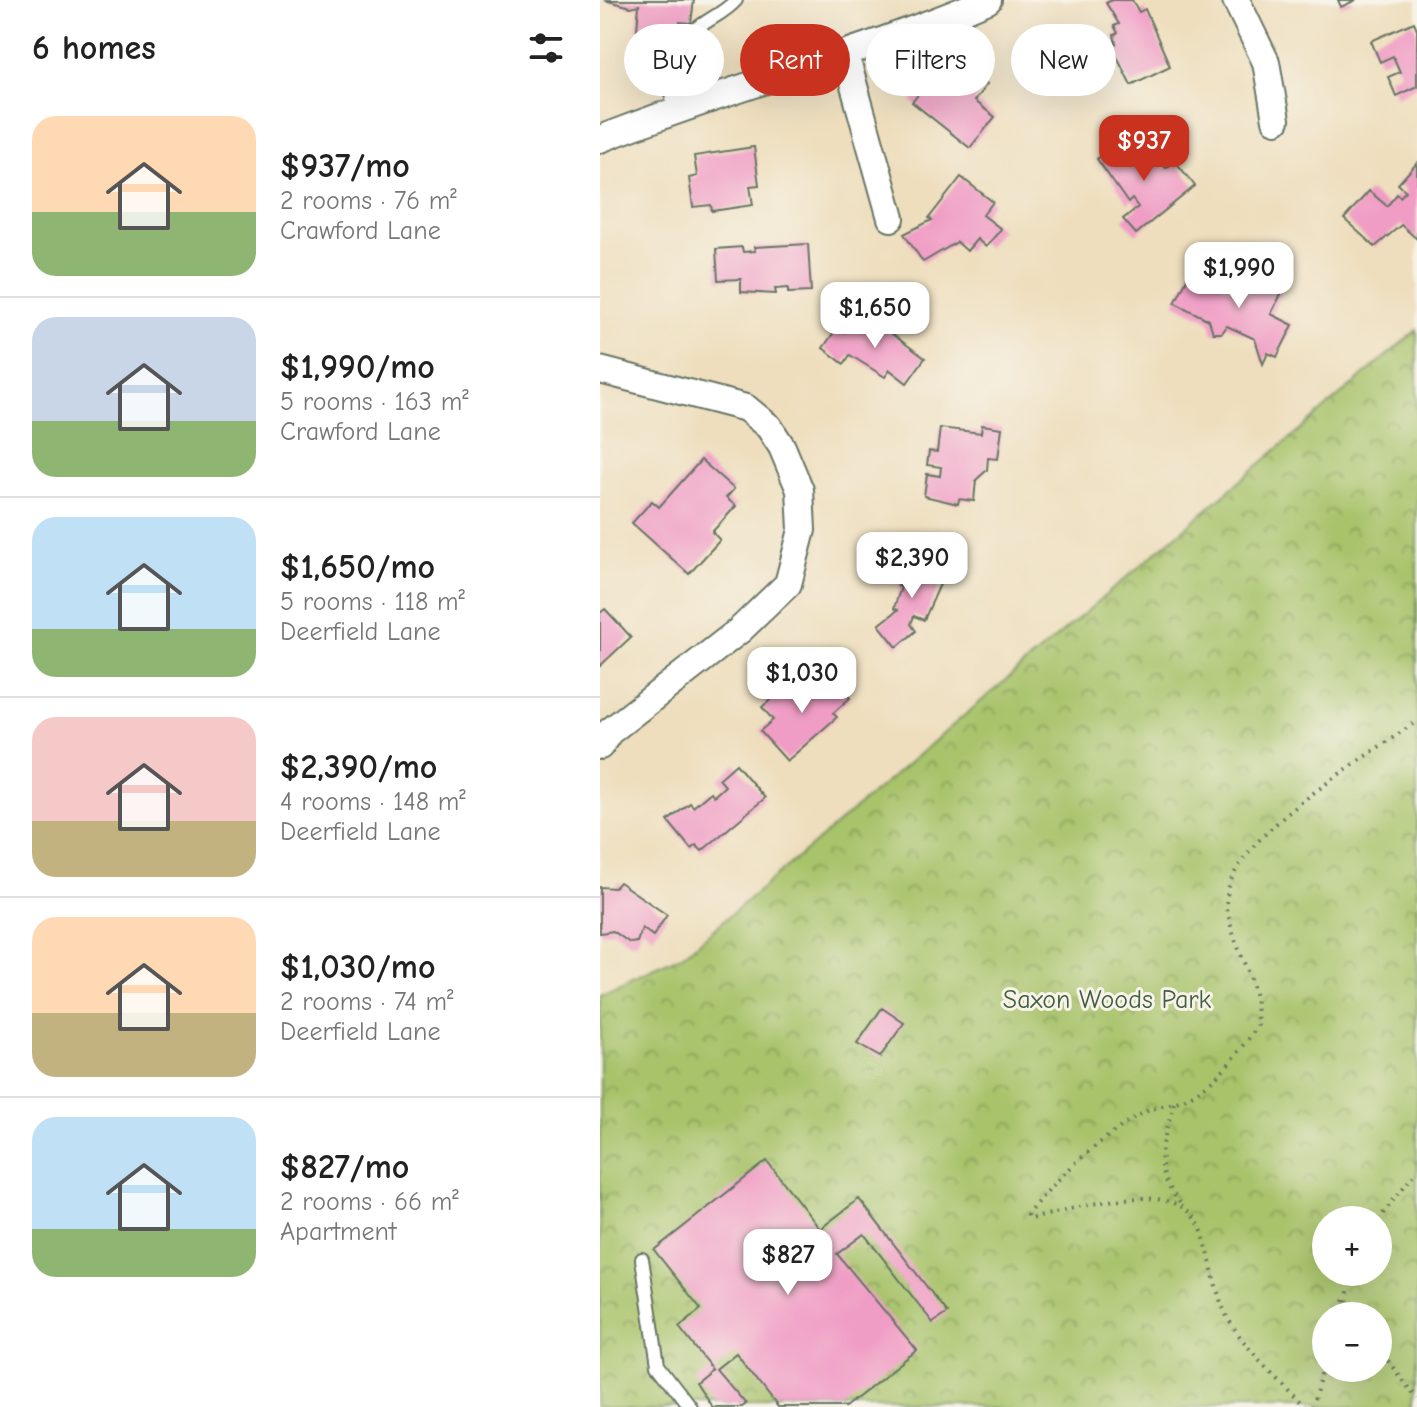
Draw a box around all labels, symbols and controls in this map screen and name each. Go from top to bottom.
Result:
chip: Buy [624,24,724,96]
chip: Rent [740,24,850,96]
chip: Filters [866,24,995,96]
chip: New [1011,24,1116,96]
icon: filters [524,26,568,70]
text: 6 homes [32,28,156,68]
pin: $937 [1097,115,1191,183]
text: $937 [1117,126,1171,156]
text: $937/mo [280,146,410,186]
icon: home [96,148,192,244]
text: 2 rooms · 76 m² [280,186,457,216]
text: Crawford Lane [280,216,441,246]
pin: $1,990 [1174,242,1304,310]
text: $1,990 [1203,253,1275,283]
pin: $1,650 [810,282,940,350]
text: $1,650 [838,293,912,323]
text: $1,990/mo [280,347,435,387]
icon: home [96,349,192,445]
text: 5 rooms · 163 m² [280,387,469,417]
text: Crawford Lane [280,417,441,447]
pin: $2,390 [847,532,977,600]
text: $2,390 [875,543,949,573]
text: $1,650/mo [280,547,435,587]
icon: home [96,549,192,645]
text: 5 rooms · 118 m² [280,587,465,617]
text: Deerfield Lane [280,617,440,647]
pin: $1,030 [737,647,867,715]
text: $1,030 [765,658,839,688]
text: $2,390/mo [280,747,437,787]
icon: home [96,749,192,845]
text: 4 rooms · 148 m² [280,787,466,817]
text: Deerfield Lane [280,817,440,847]
text: $1,030/mo [280,947,436,987]
icon: home [96,949,192,1045]
park label: Saxon Woods Park [1003,985,1212,1015]
text: 2 rooms · 74 m² [280,987,453,1017]
text: Deerfield Lane [280,1017,440,1047]
text: $827/mo [280,1147,409,1187]
icon: home [96,1149,192,1245]
text: 2 rooms · 66 m² [280,1187,459,1217]
map controls [1312,1206,1392,1382]
button: + [1312,1206,1392,1286]
text: Apartment [280,1217,396,1247]
pin: $827 [741,1229,835,1297]
text: $827 [761,1240,815,1270]
button: − [1312,1302,1392,1382]

